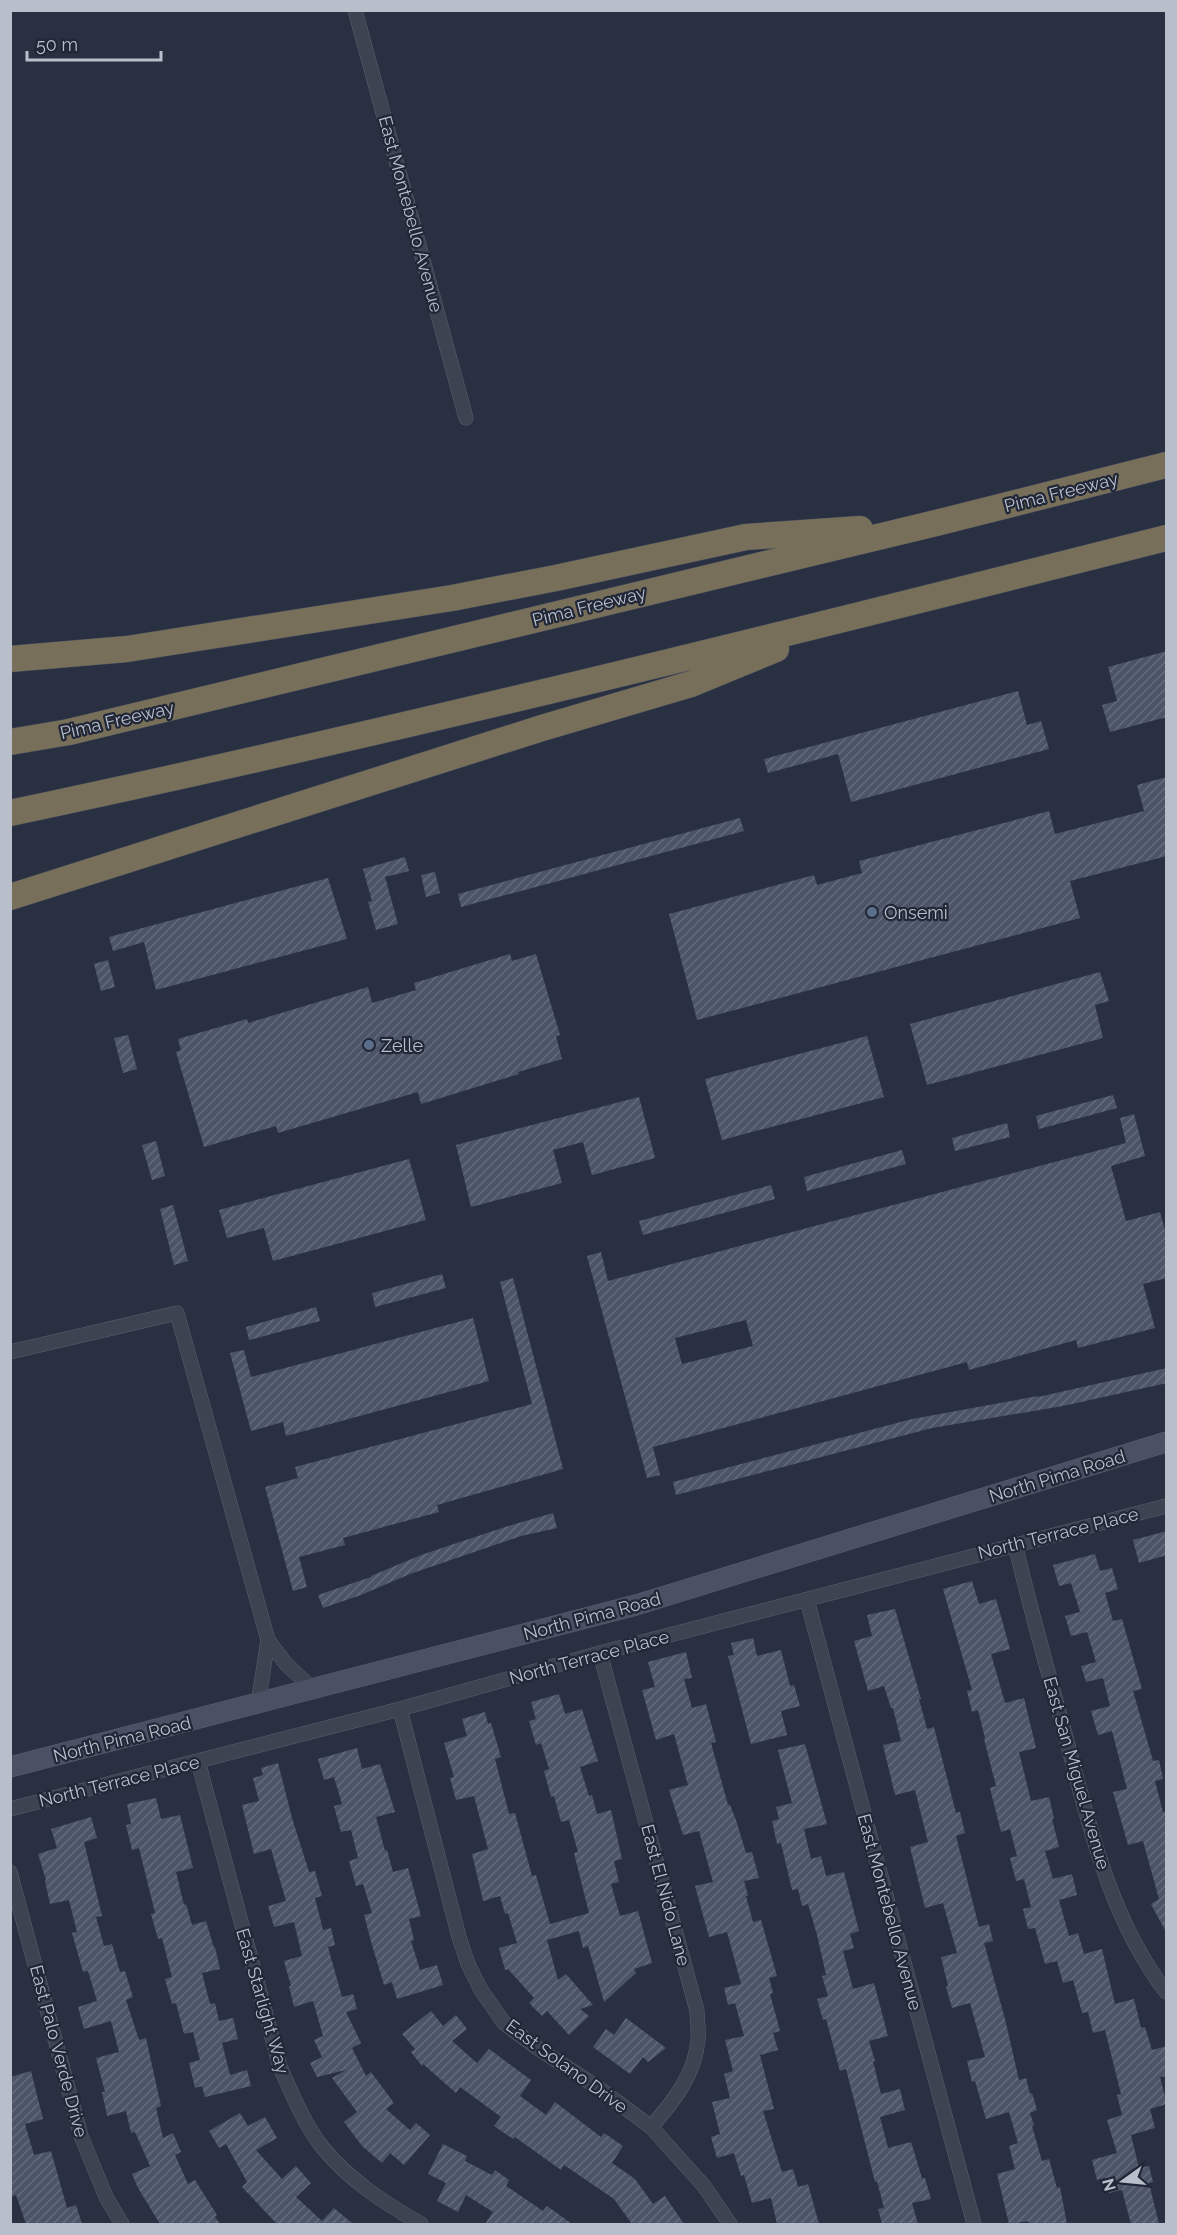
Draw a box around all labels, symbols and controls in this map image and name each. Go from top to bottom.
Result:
scale bar [27,24,160,62]
text: 50 m [36,34,78,55]
street label: East Montebello Avenue [375,113,447,315]
street label: Pima Freeway [1002,468,1120,516]
street label: Pima Freeway [530,582,648,630]
street label: Pima Freeway [58,697,176,743]
place label: Onsemi [884,902,948,923]
marker: Onsemi [865,905,879,919]
place label: Zelle [381,1035,423,1056]
marker: Zelle [362,1038,376,1052]
street label: North Pima Road [986,1445,1128,1507]
street label: North Terrace Place [976,1503,1141,1563]
street label: North Pima Road [521,1588,663,1644]
street label: North Terrace Place [507,1625,672,1688]
street label: East San Miguel Avenue [1039,1674,1115,1872]
street label: North Pima Road [51,1712,193,1766]
street label: North Terrace Place [37,1751,202,1811]
street label: East Montebello Avenue [854,1811,926,2013]
street label: East El Nido Lane [637,1822,695,1968]
street label: East Starlight Way [232,1926,294,2076]
street label: East Palo Verde Drive [26,1963,92,2140]
street label: East Solano Drive [502,2015,632,2117]
north arrow [1093,2151,1153,2211]
text: N [1098,2176,1120,2193]

